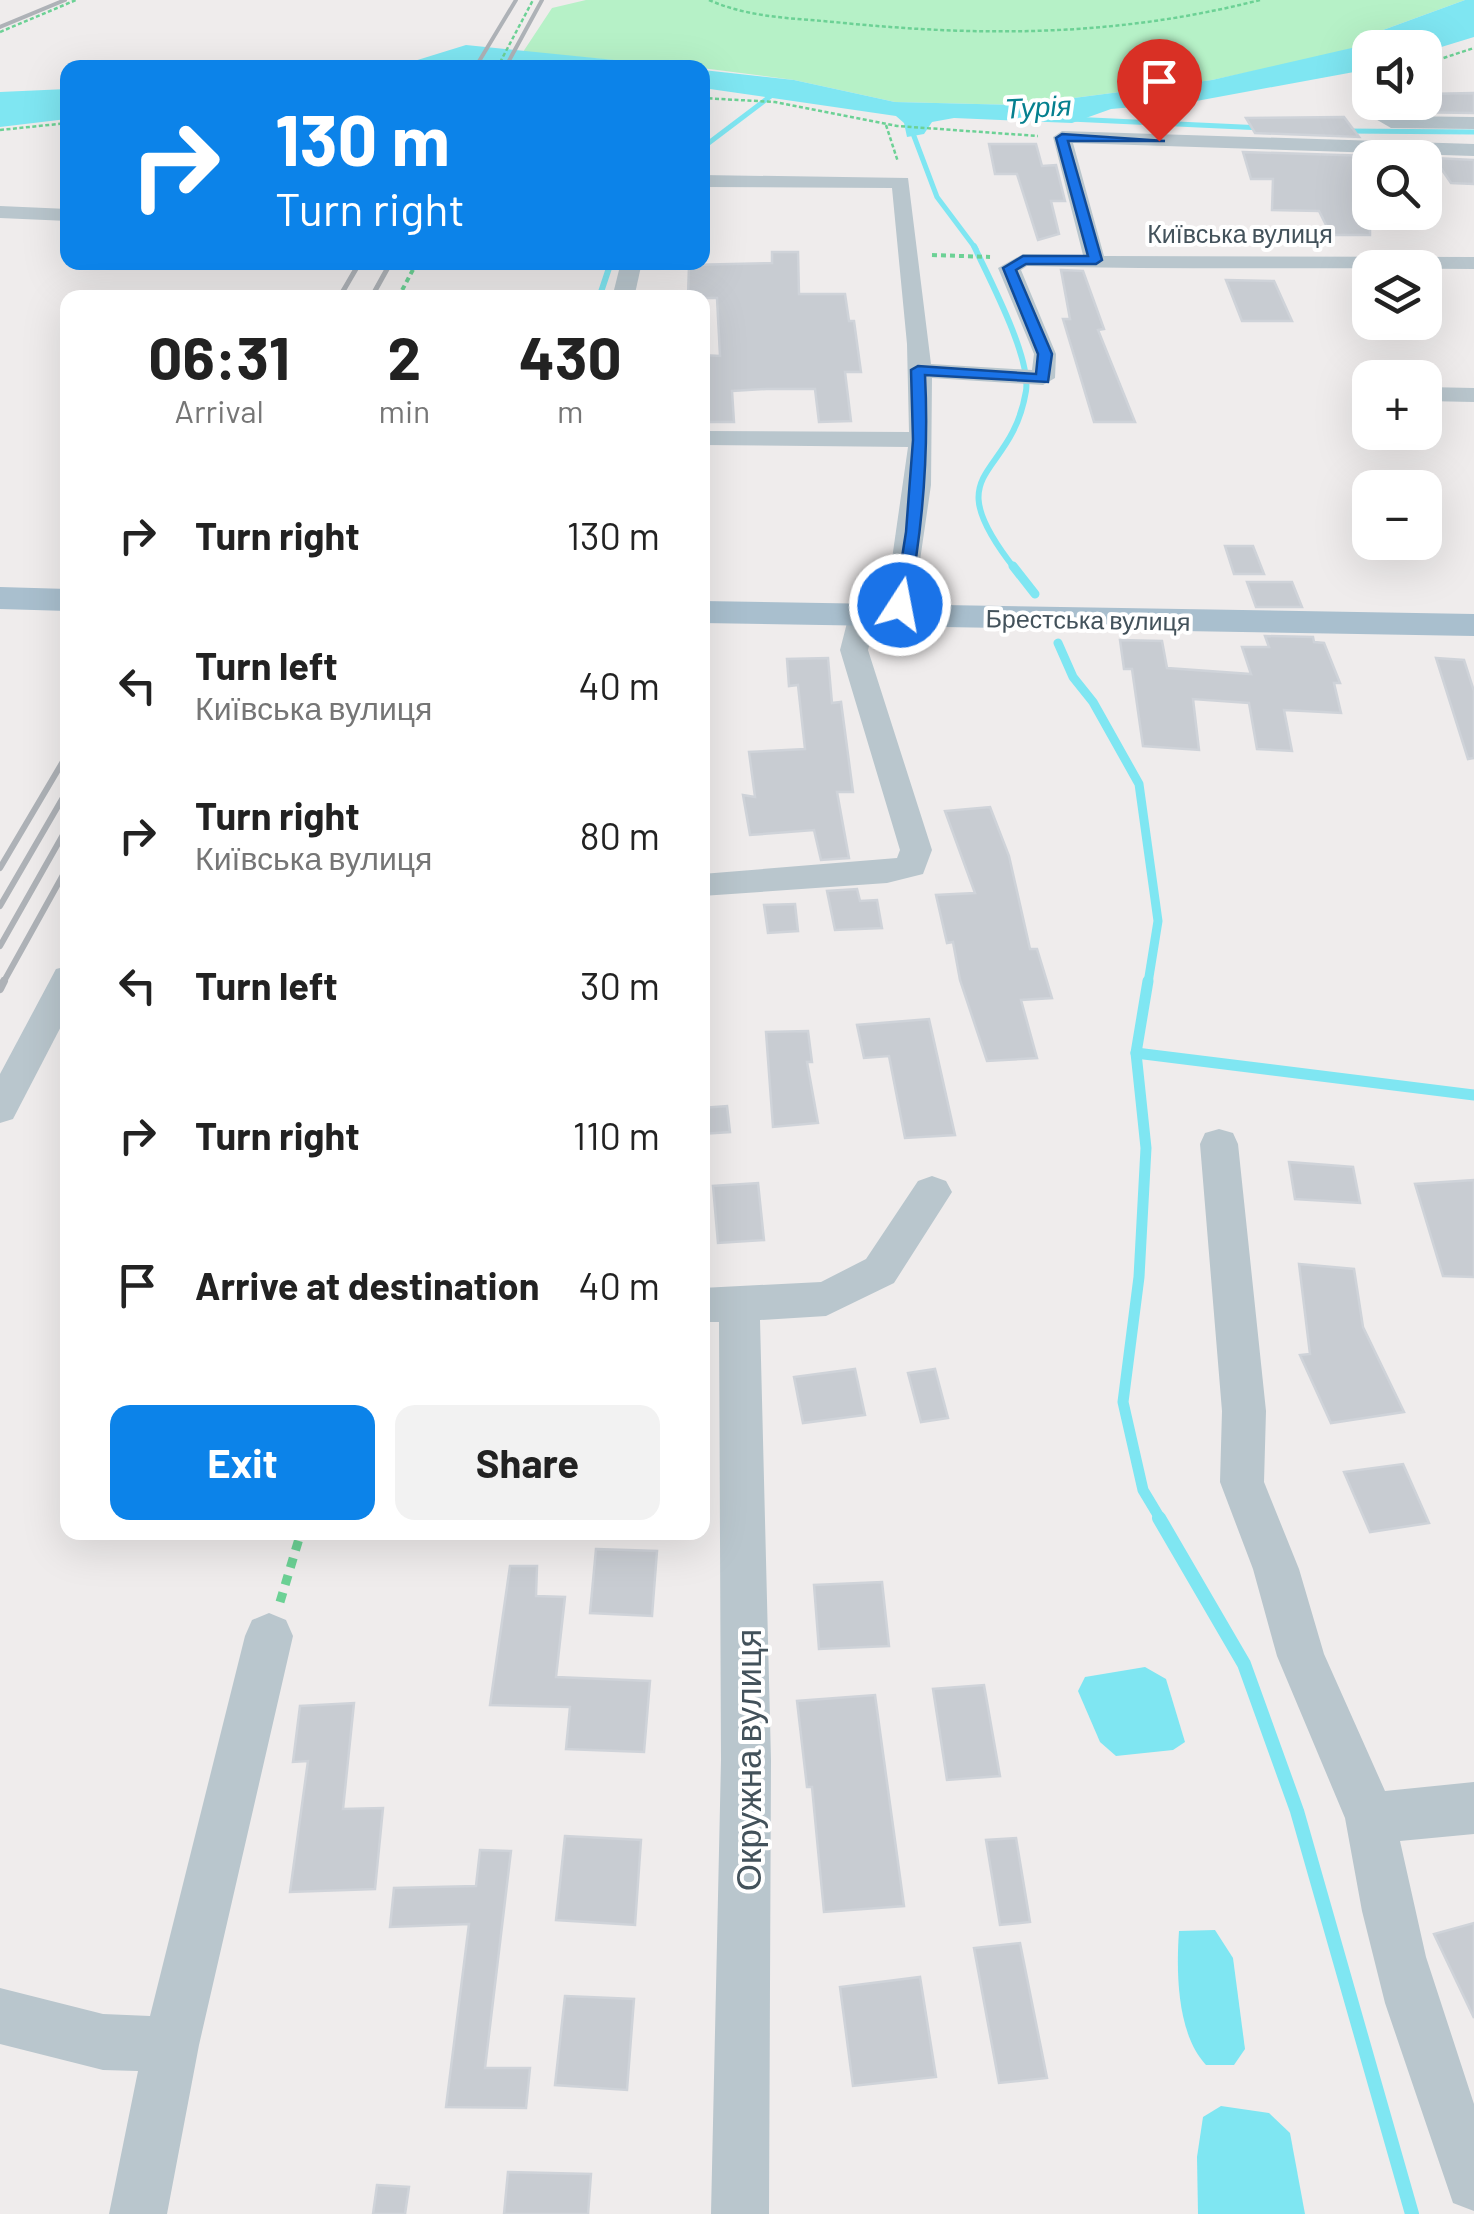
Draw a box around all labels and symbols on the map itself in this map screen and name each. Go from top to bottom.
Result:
pin [1117,39,1202,142]
water label: Турія [1004,87,1072,125]
street label: Київська вулиця [1147,218,1333,248]
position arrow [848,553,952,657]
street label: Брестська вулиця [985,602,1191,636]
street label: Окружна вулиця [726,1629,768,1891]

